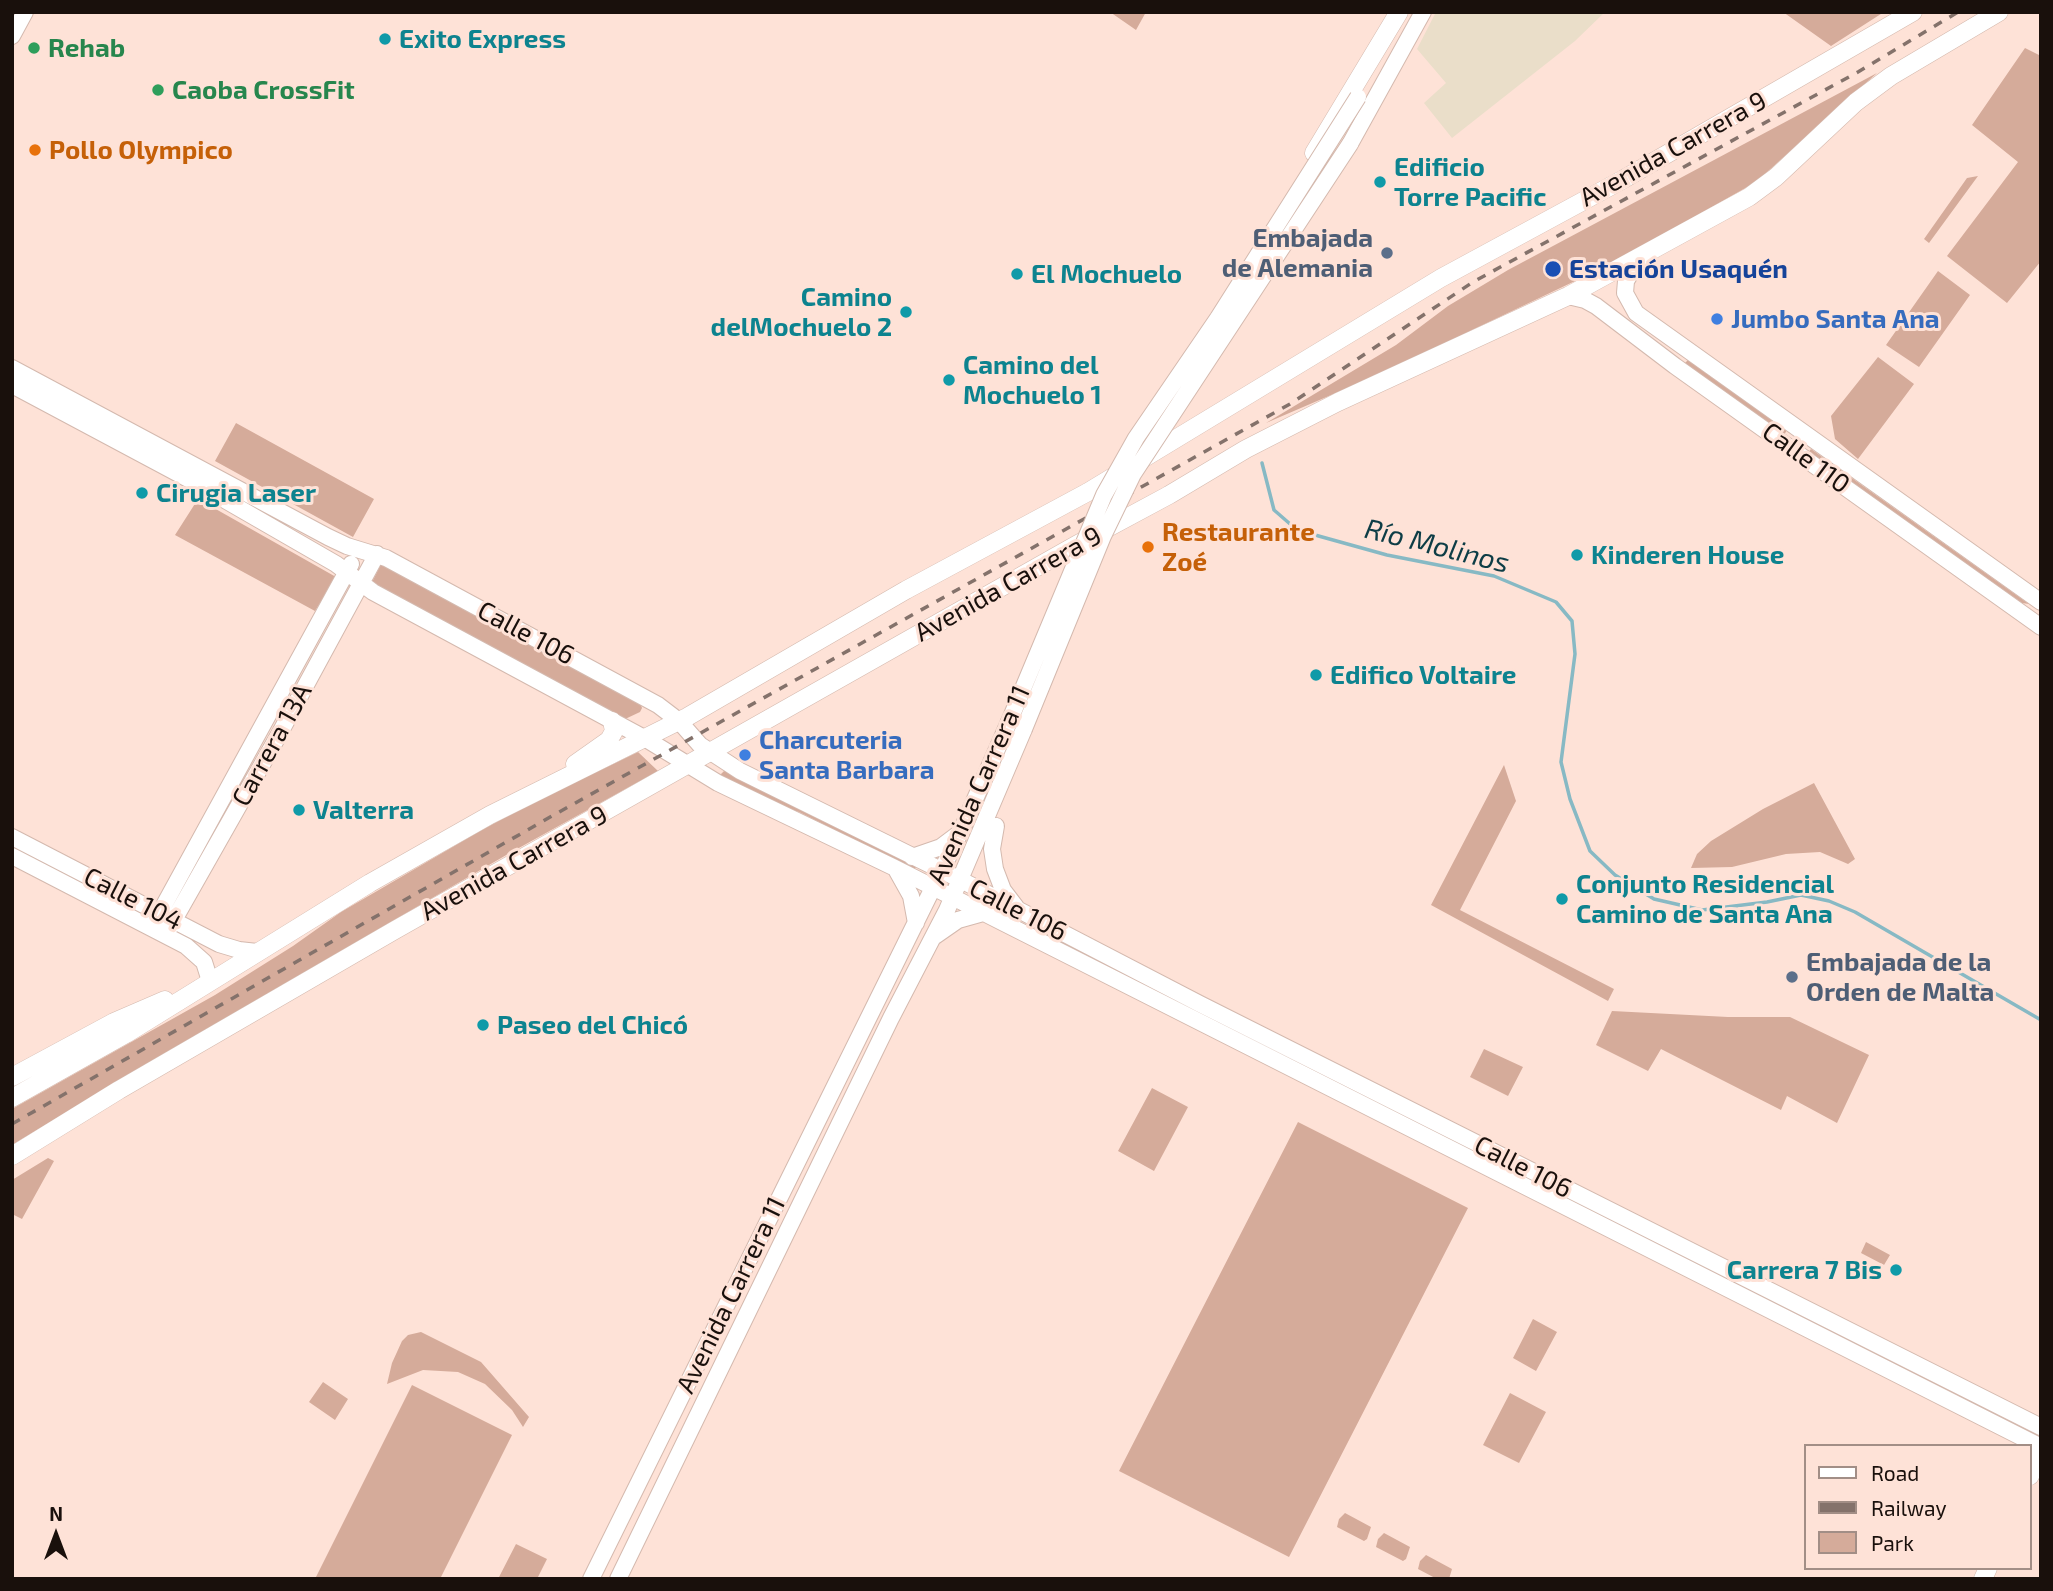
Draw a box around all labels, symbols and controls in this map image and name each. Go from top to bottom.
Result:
place label: Exito Express [399,23,566,55]
marker: Exito Express [377,31,393,47]
place label: Rehab [48,32,125,64]
marker: Rehab [26,40,42,56]
place label: Caoba CrossFit [172,74,355,106]
marker: Caoba CrossFit [150,82,166,98]
street label: Avenida Carrera 9 [1574,85,1772,213]
place label: Pollo Olympico [49,134,233,166]
marker: Pollo Olympico [27,142,43,158]
place label: Edificio Torre Pacific [1394,151,1546,212]
marker: Edificio Torre Pacific [1372,174,1388,190]
place label: Embajada de Alemania [1222,222,1373,284]
marker: Embajada de Alemania [1379,245,1395,261]
place label: Estación Usaquén [1569,253,1788,285]
place label: El Mochuelo [1031,258,1182,290]
marker: Estación Usaquén [1543,259,1563,279]
marker: El Mochuelo [1009,266,1025,282]
place label: Camino delMochuelo 2 [711,281,892,342]
place label: Jumbo Santa Ana [1731,303,1940,335]
marker: Camino delMochuelo 2 [898,304,914,320]
marker: Jumbo Santa Ana [1709,311,1725,327]
place label: Camino del Mochuelo 1 [963,349,1102,410]
marker: Camino del Mochuelo 1 [941,372,957,388]
street label: Calle 110 [1756,416,1856,500]
place label: Cirugia Laser [156,477,316,509]
marker: Cirugia Laser [134,485,150,501]
water label: Río Molinos [1361,512,1513,580]
place label: Restaurante Zoé [1162,516,1315,578]
street label: Avenida Carrera 9 [909,520,1107,648]
marker: Restaurante Zoé [1140,539,1156,555]
place label: Kinderen House [1591,539,1784,571]
marker: Kinderen House [1569,547,1585,563]
street label: Calle 106 [472,595,580,671]
place label: Edifico Voltaire [1330,659,1516,691]
marker: Edifico Voltaire [1308,667,1324,683]
street label: Carrera 13A [226,678,318,812]
street label: Avenida Carrera 11 [921,681,1037,889]
place label: Charcuteria Santa Barbara [759,724,934,786]
marker: Charcuteria Santa Barbara [737,747,753,763]
place label: Valterra [313,794,414,826]
street label: Avenida Carrera 9 [415,799,613,927]
marker: Valterra [291,802,307,818]
street label: Calle 104 [79,861,187,937]
place label: Conjunto Residencial Camino de Santa Ana [1576,868,1834,930]
street label: Calle 106 [964,872,1072,948]
marker: Conjunto Residencial Camino de Santa Ana [1554,891,1570,907]
place label: Embajada de la Orden de Malta [1806,946,1994,1007]
marker: Embajada de la Orden de Malta [1784,969,1800,985]
place label: Paseo del Chicó [497,1009,688,1041]
marker: Paseo del Chicó [475,1017,491,1033]
street label: Calle 106 [1469,1129,1577,1205]
street label: Avenida Carrera 11 [670,1192,792,1398]
place label: Carrera 7 Bis [1727,1254,1882,1286]
marker: Carrera 7 Bis [1888,1262,1904,1278]
legend [1804,1444,2032,1570]
text: Road [1871,1460,1919,1485]
text: Railway [1871,1495,1947,1520]
north arrow [21,1500,91,1570]
text: N [49,1502,63,1525]
text: Park [1871,1530,1914,1555]

